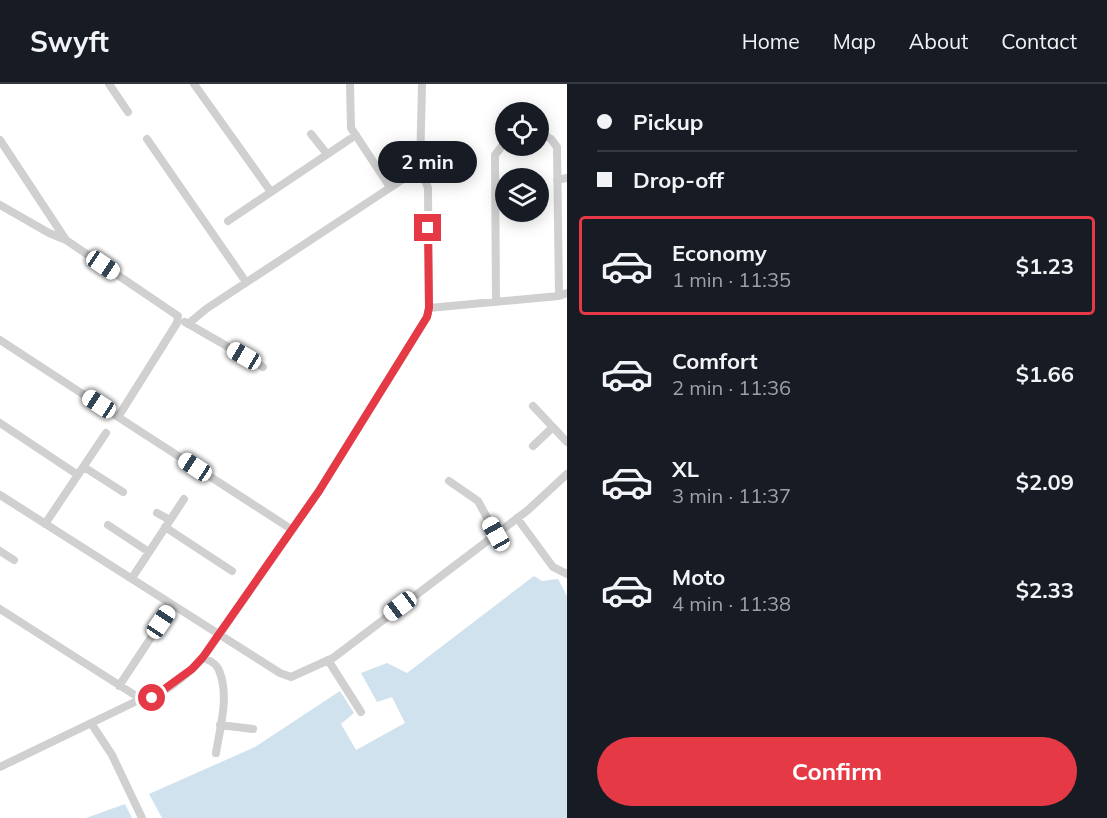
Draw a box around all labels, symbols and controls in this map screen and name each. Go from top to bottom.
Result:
text: Swyft [30,24,109,59]
text: Home [742,28,800,54]
text: Map [833,28,876,54]
text: About [909,28,968,54]
text: Contact [1001,28,1077,54]
map controls [495,102,549,222]
button: locate [495,102,549,156]
text: Pickup [633,108,703,136]
callout: 2 min [378,141,478,183]
text: 2 min [401,149,454,174]
text: Drop-off [633,166,724,194]
button: layers [495,168,549,222]
route end [414,214,441,241]
icon: car [600,239,654,293]
text: Economy [672,239,767,267]
car [83,247,123,283]
text: $1.23 [1016,252,1074,280]
text: 1 min · 11:35 [672,267,791,292]
car [224,339,264,373]
icon: car [600,347,654,401]
text: Comfort [672,347,758,375]
text: $1.66 [1016,360,1074,388]
text: 2 min · 11:36 [672,375,791,400]
car [79,387,119,421]
car [175,450,215,484]
icon: car [600,455,654,509]
text: XL [672,455,699,483]
text: $2.09 [1016,468,1074,496]
text: 3 min · 11:37 [672,483,791,508]
car [479,514,513,554]
icon: car [600,563,654,617]
text: Moto [672,563,725,591]
text: $2.33 [1016,576,1074,604]
car [380,588,420,624]
text: 4 min · 11:38 [672,591,791,616]
car [143,602,179,642]
route start [138,684,165,711]
button: Confirm [597,737,1077,806]

